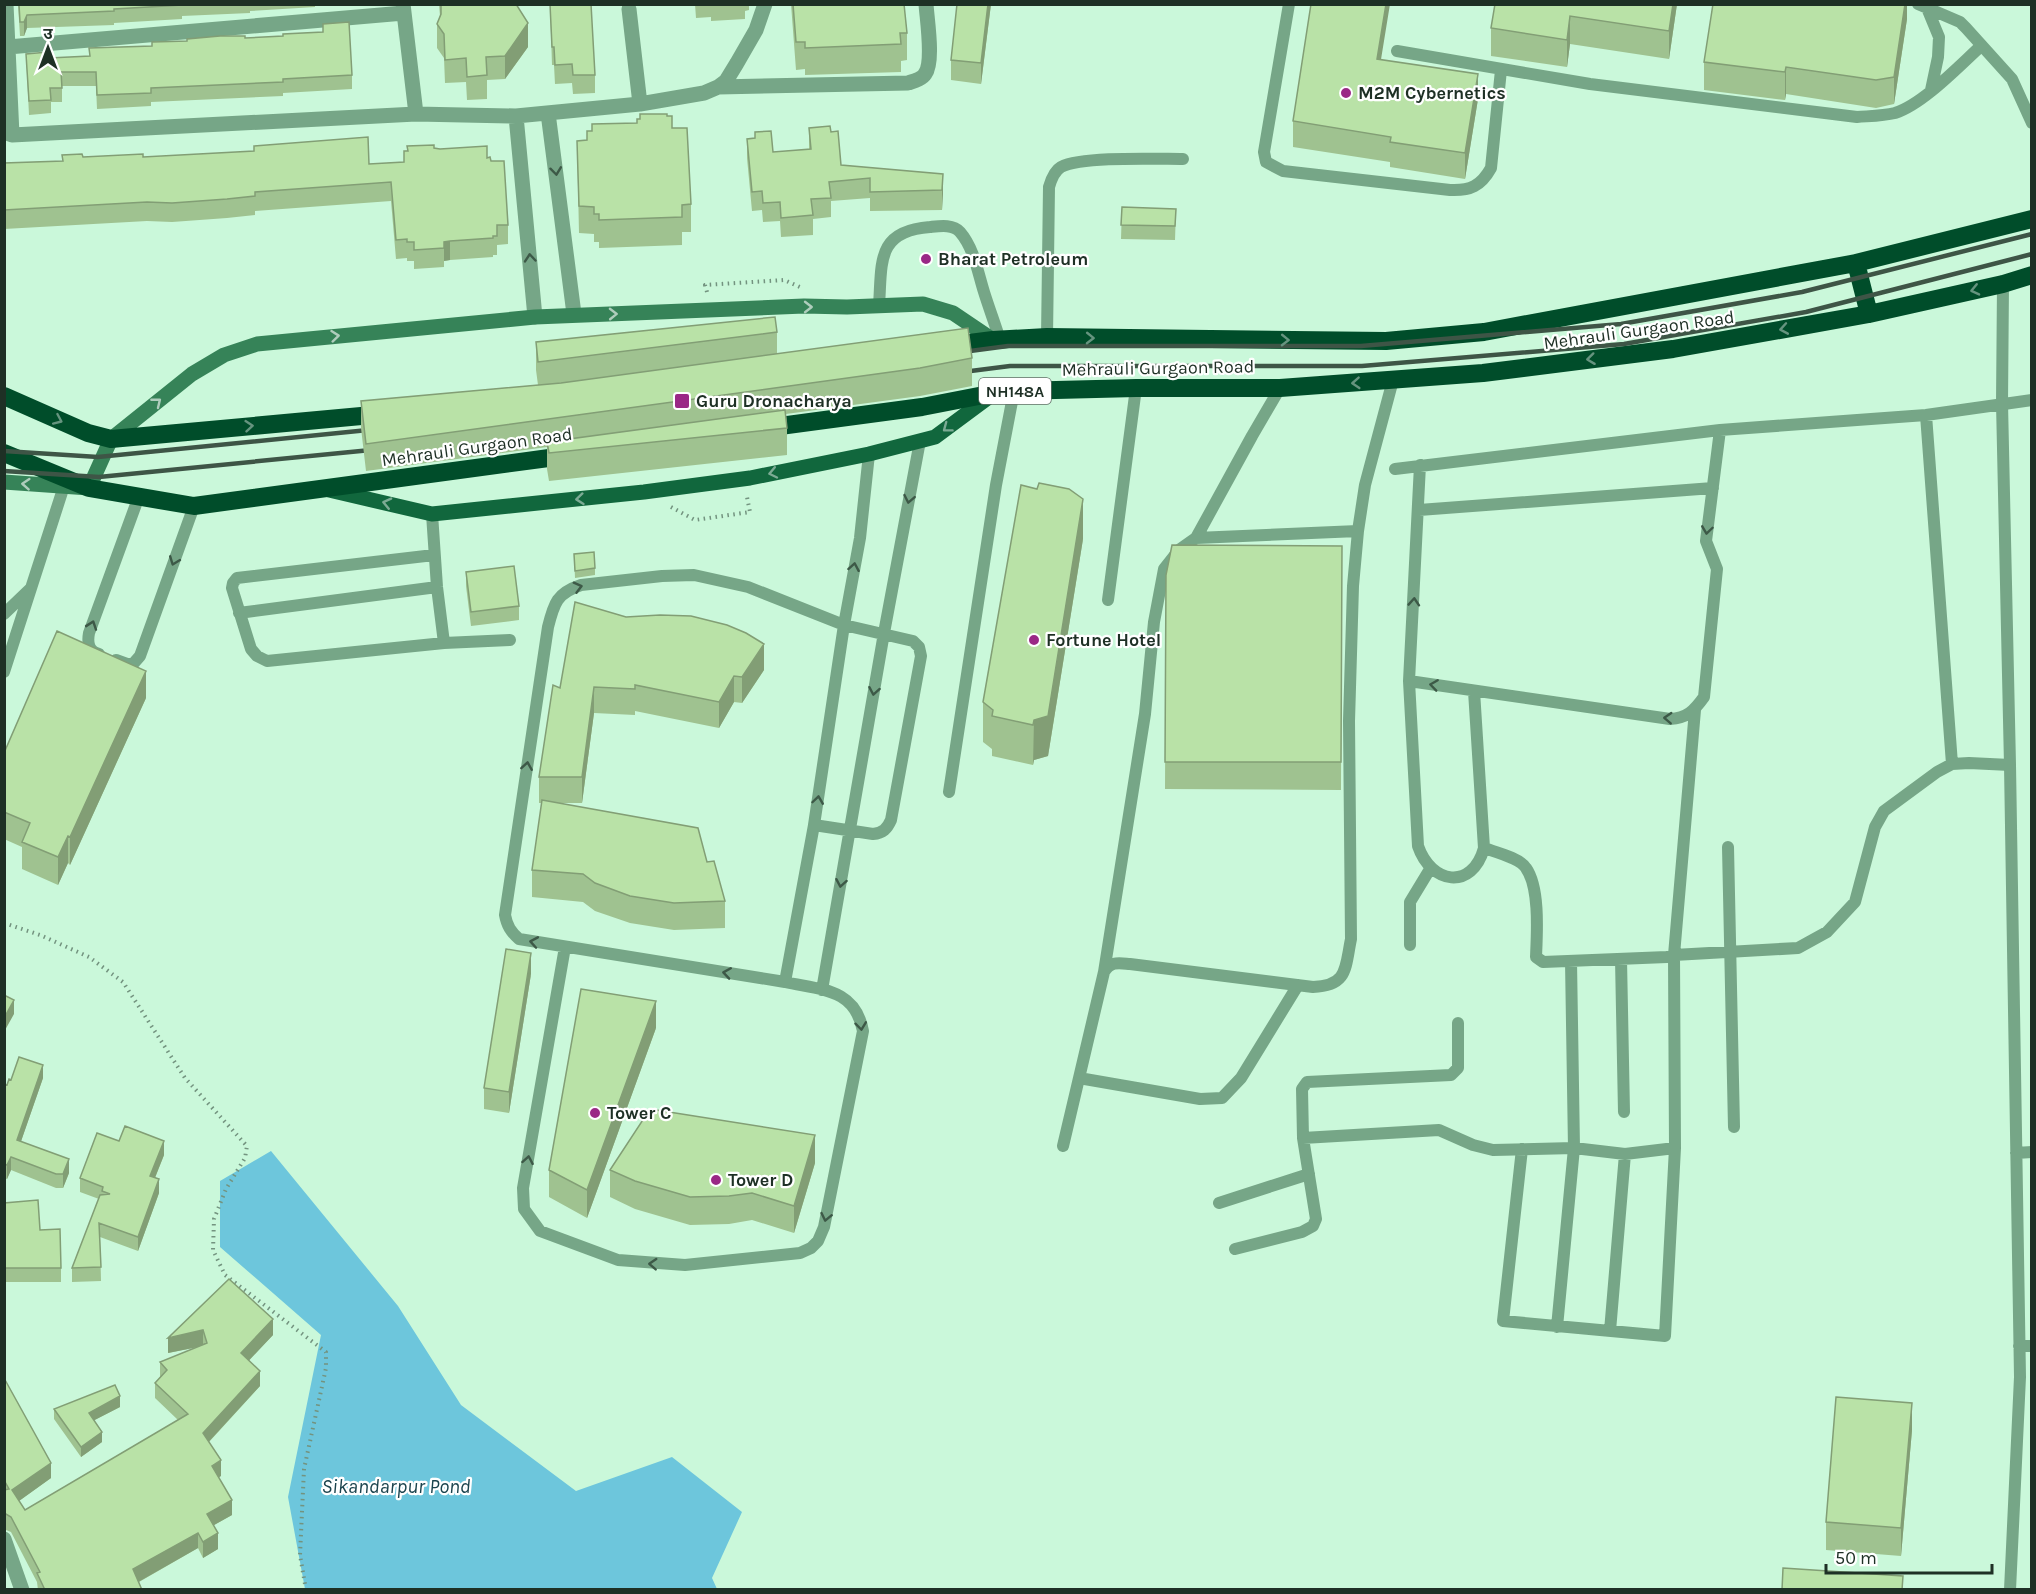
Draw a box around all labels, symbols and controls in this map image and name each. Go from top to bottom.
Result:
north arrow [18,18,78,78]
text: उ [43,24,53,43]
place label: M2M Cybernetics [1358,82,1506,104]
marker: M2M Cybernetics [1339,86,1353,100]
one-way arrow [549,167,561,176]
place label: Bharat Petroleum [938,248,1088,270]
marker: Bharat Petroleum [919,252,933,266]
one-way arrow [524,254,537,263]
one-way arrow [1970,283,1980,296]
one-way arrow [803,301,812,313]
street label: Mehrauli Gurgaon Road [1542,306,1736,354]
one-way arrow [608,307,617,320]
one-way arrow [1779,322,1789,335]
one-way arrow [330,330,339,343]
one-way arrow [1085,332,1094,344]
one-way arrow [1280,334,1289,346]
one-way arrow [1587,353,1596,365]
street label: Mehrauli Gurgaon Road [1062,355,1254,381]
one-way arrow [1351,376,1360,389]
road number: NH148A [979,378,1051,404]
place label: Guru Dronacharya [696,390,852,412]
marker: Guru Dronacharya [673,392,691,410]
one-way arrow [150,398,161,409]
one-way arrow [51,413,62,425]
one-way arrow [244,420,253,433]
one-way arrow [943,421,954,432]
street label: Mehrauli Gurgaon Road [380,423,574,471]
one-way arrow [769,466,779,479]
one-way arrow [21,477,30,490]
one-way arrow [576,492,585,505]
one-way arrow [903,494,916,504]
one-way arrow [382,498,392,511]
one-way arrow [1702,525,1714,534]
one-way arrow [168,555,181,566]
one-way arrow [847,563,860,573]
one-way arrow [573,582,583,595]
one-way arrow [1407,597,1420,606]
one-way arrow [84,620,97,631]
place label: Fortune Hotel [1046,629,1161,651]
marker: Fortune Hotel [1027,633,1041,647]
one-way arrow [1429,679,1438,691]
one-way arrow [868,686,880,696]
one-way arrow [1664,711,1673,724]
one-way arrow [521,762,533,771]
one-way arrow [811,795,823,805]
one-way arrow [835,878,847,888]
one-way arrow [530,936,540,949]
one-way arrow [722,967,732,979]
one-way arrow [854,1021,867,1031]
place label: Tower C [607,1102,671,1124]
marker: Tower C [588,1106,602,1120]
one-way arrow [521,1156,534,1166]
place label: Tower D [728,1169,793,1191]
marker: Tower D [709,1173,723,1187]
one-way arrow [820,1212,833,1222]
one-way arrow [649,1258,658,1271]
water label: Sikandarpur Pond [321,1475,471,1498]
scale bar [1826,1537,1992,1575]
text: 50 m [1835,1547,1877,1569]

